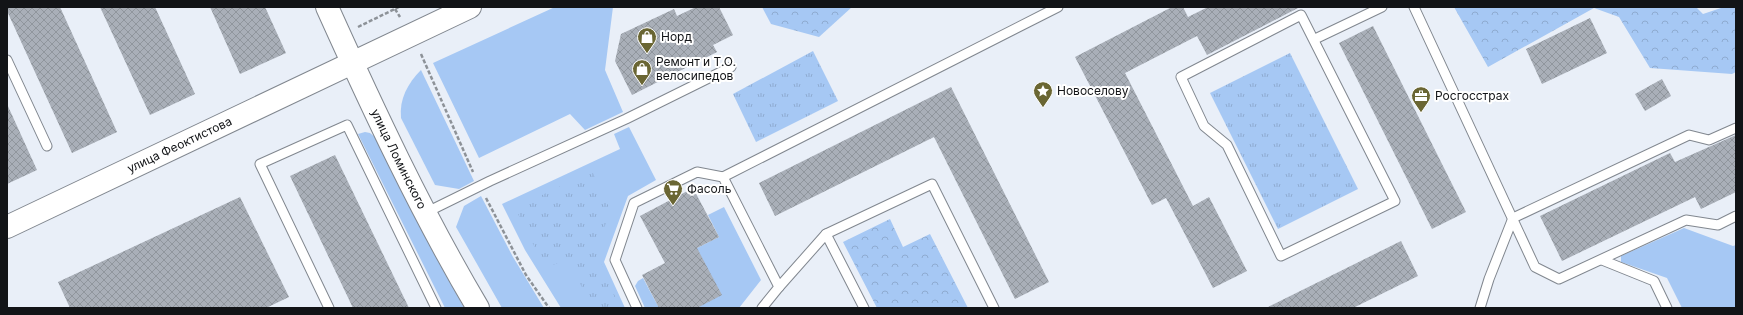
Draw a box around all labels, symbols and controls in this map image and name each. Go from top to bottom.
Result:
shop icon: Норд [636,26,658,54]
place label: Норд [661,29,692,44]
place label: Ремонт и Т.О. велосипедов [656,54,736,83]
shop icon: Ремонт и Т.О. велосипедов [631,58,653,86]
place icon: Новоселову [1032,80,1054,108]
place label: Новоселову [1057,83,1129,98]
office icon: Росгосстрах [1410,85,1432,113]
place label: Росгосстрах [1435,88,1510,103]
street label: улица Ломинского [368,106,430,211]
street label: улица Феоктистова [125,113,234,176]
supermarket icon: Фасоль [662,178,684,206]
place label: Фасоль [687,181,732,196]

